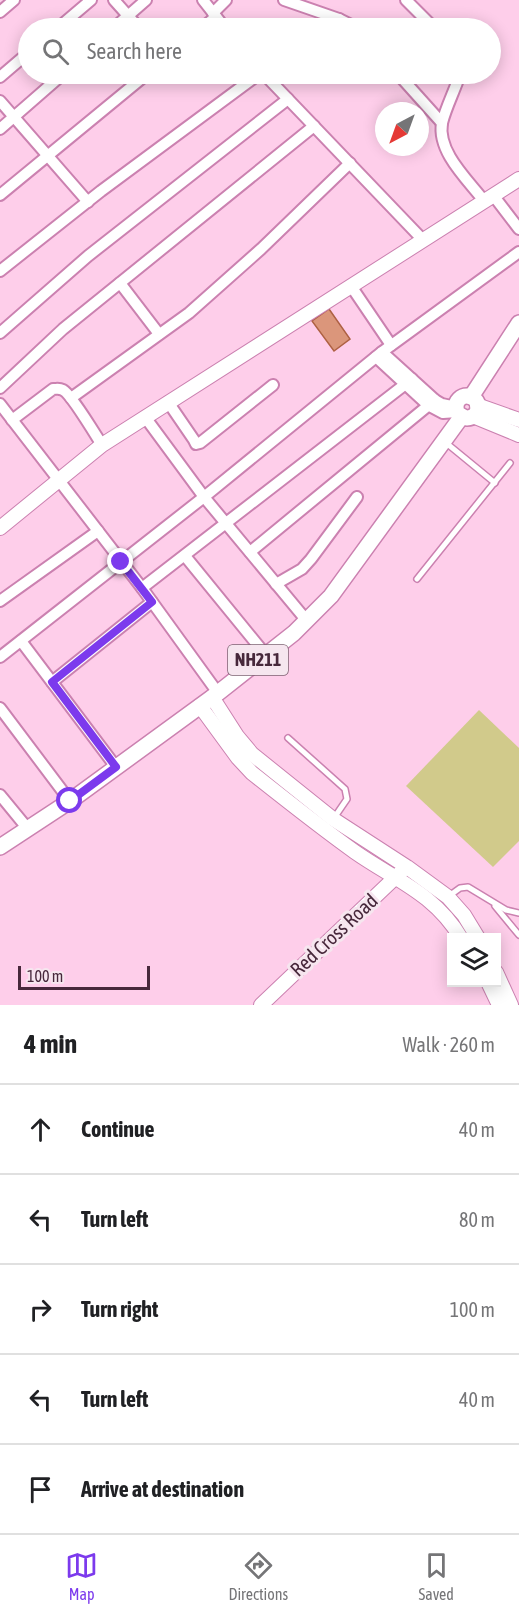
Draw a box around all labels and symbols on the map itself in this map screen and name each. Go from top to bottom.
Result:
north arrow [375,102,429,156]
route end [107,548,133,574]
road number: NH211 [228,645,288,675]
route start [56,787,82,813]
street label: Red Cross Road [285,889,382,981]
scale bar [18,963,150,990]

